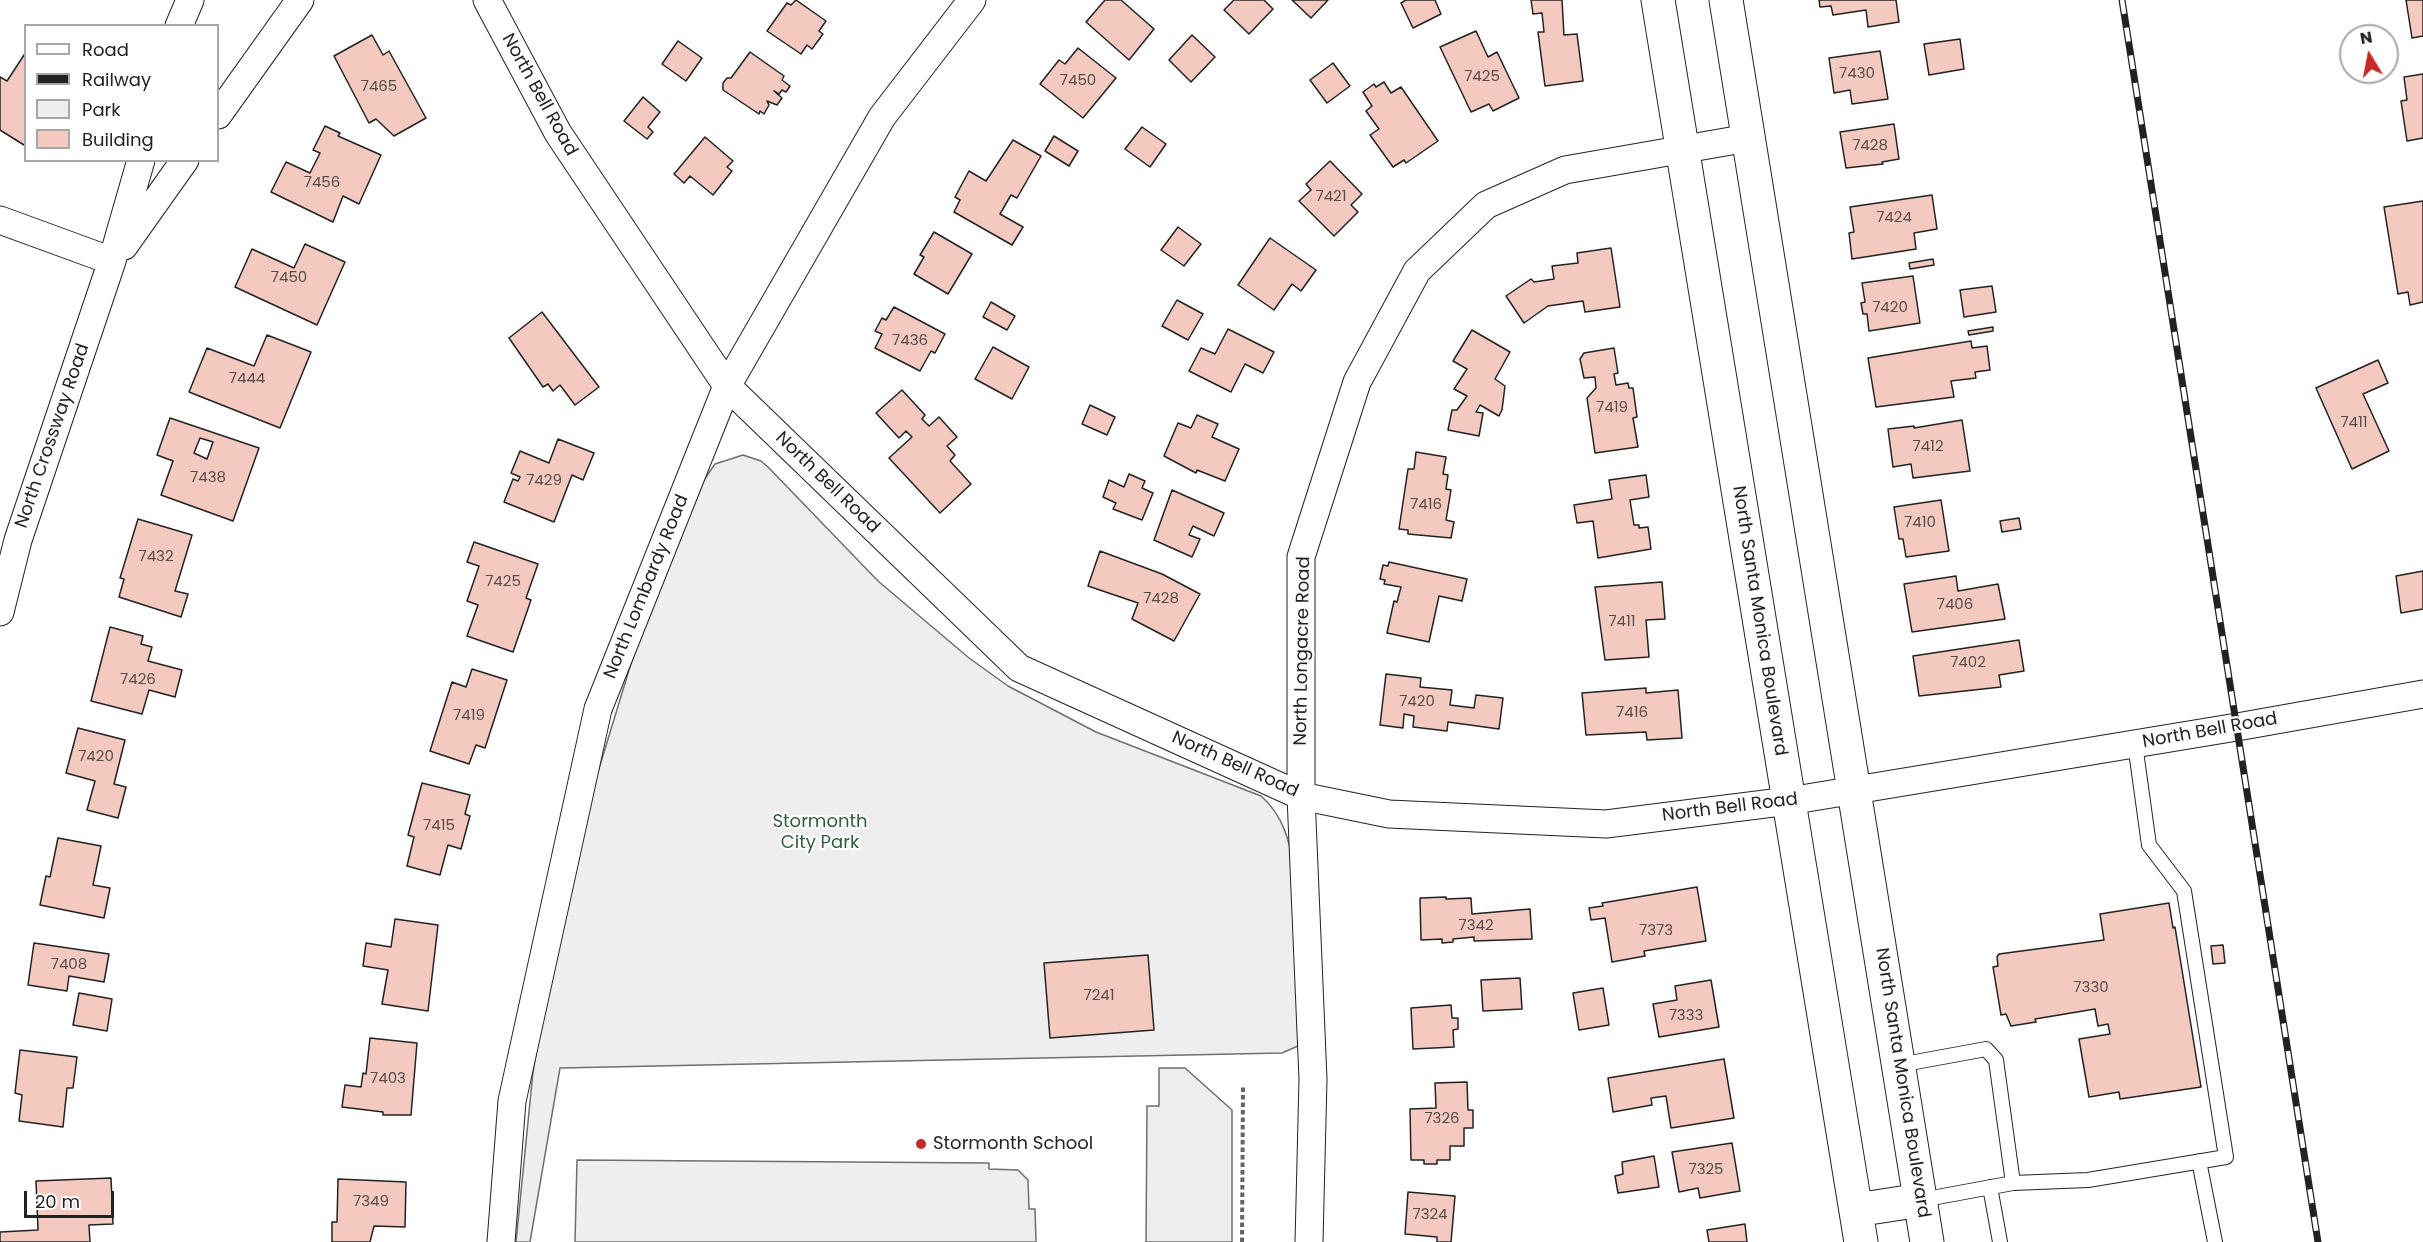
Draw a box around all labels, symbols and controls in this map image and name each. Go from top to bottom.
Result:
legend [24,24,219,162]
north arrow [2339,24,2399,84]
text: N [2358,25,2374,50]
street label: North Bell Road [496,30,582,160]
text: Road [82,37,129,62]
house number: 7430 [1839,65,1875,83]
text: Railway [82,67,151,92]
house number: 7425 [1464,68,1500,86]
house number: 7450 [1060,72,1096,90]
house number: 7465 [361,78,397,96]
text: Park [82,97,121,122]
text: Building [82,127,154,152]
house number: 7428 [1852,137,1888,155]
house number: 7456 [304,174,340,192]
house number: 7421 [1315,188,1347,206]
house number: 7424 [1876,209,1912,227]
house number: 7450 [271,269,307,287]
house number: 7420 [1872,299,1908,317]
house number: 7436 [892,332,928,350]
street label: North Crossway Road [11,341,95,531]
house number: 7444 [229,370,265,388]
house number: 7419 [1596,399,1628,417]
house number: 7411 [2340,414,2368,432]
street label: North Bell Road [770,428,884,538]
house number: 7412 [1912,438,1944,456]
house number: 7438 [190,469,226,487]
house number: 7429 [526,472,562,490]
street label: North Santa Monica Boulevard [1727,484,1791,758]
street label: North Lombardy Road [600,492,694,682]
house number: 7416 [1410,496,1442,514]
house number: 7410 [1904,514,1936,532]
house number: 7432 [138,548,174,566]
street label: North Longacre Road [1291,556,1315,746]
house number: 7425 [485,573,521,591]
house number: 7428 [1143,590,1179,608]
house number: 7406 [1937,596,1973,614]
house number: 7411 [1608,613,1636,631]
house number: 7402 [1950,654,1986,672]
house number: 7426 [120,671,156,689]
house number: 7420 [1399,693,1435,711]
house number: 7416 [1616,704,1648,722]
house number: 7419 [453,707,485,725]
street label: North Bell Road [2141,709,2279,753]
street label: North Bell Road [1168,727,1302,803]
house number: 7420 [78,748,114,766]
street label: North Bell Road [1661,789,1799,827]
park label: Stormonth City Park [772,811,868,854]
house number: 7415 [423,817,455,835]
house number: 7342 [1458,917,1494,935]
house number: 7373 [1639,922,1673,940]
street label: North Santa Monica Boulevard [1870,946,1934,1220]
house number: 7408 [51,956,87,974]
house number: 7330 [2073,979,2109,997]
house number: 7241 [1083,987,1115,1005]
house number: 7333 [1669,1007,1703,1025]
house number: 7403 [370,1070,406,1088]
house number: 7326 [1424,1110,1460,1128]
place label: Stormonth School [933,1133,1093,1155]
marker: Stormonth School [914,1137,928,1151]
house number: 7325 [1688,1161,1724,1179]
scale bar [27,1179,117,1217]
text: 20 m [35,1189,80,1214]
house number: 7349 [353,1193,389,1211]
house number: 7324 [1412,1206,1448,1224]

